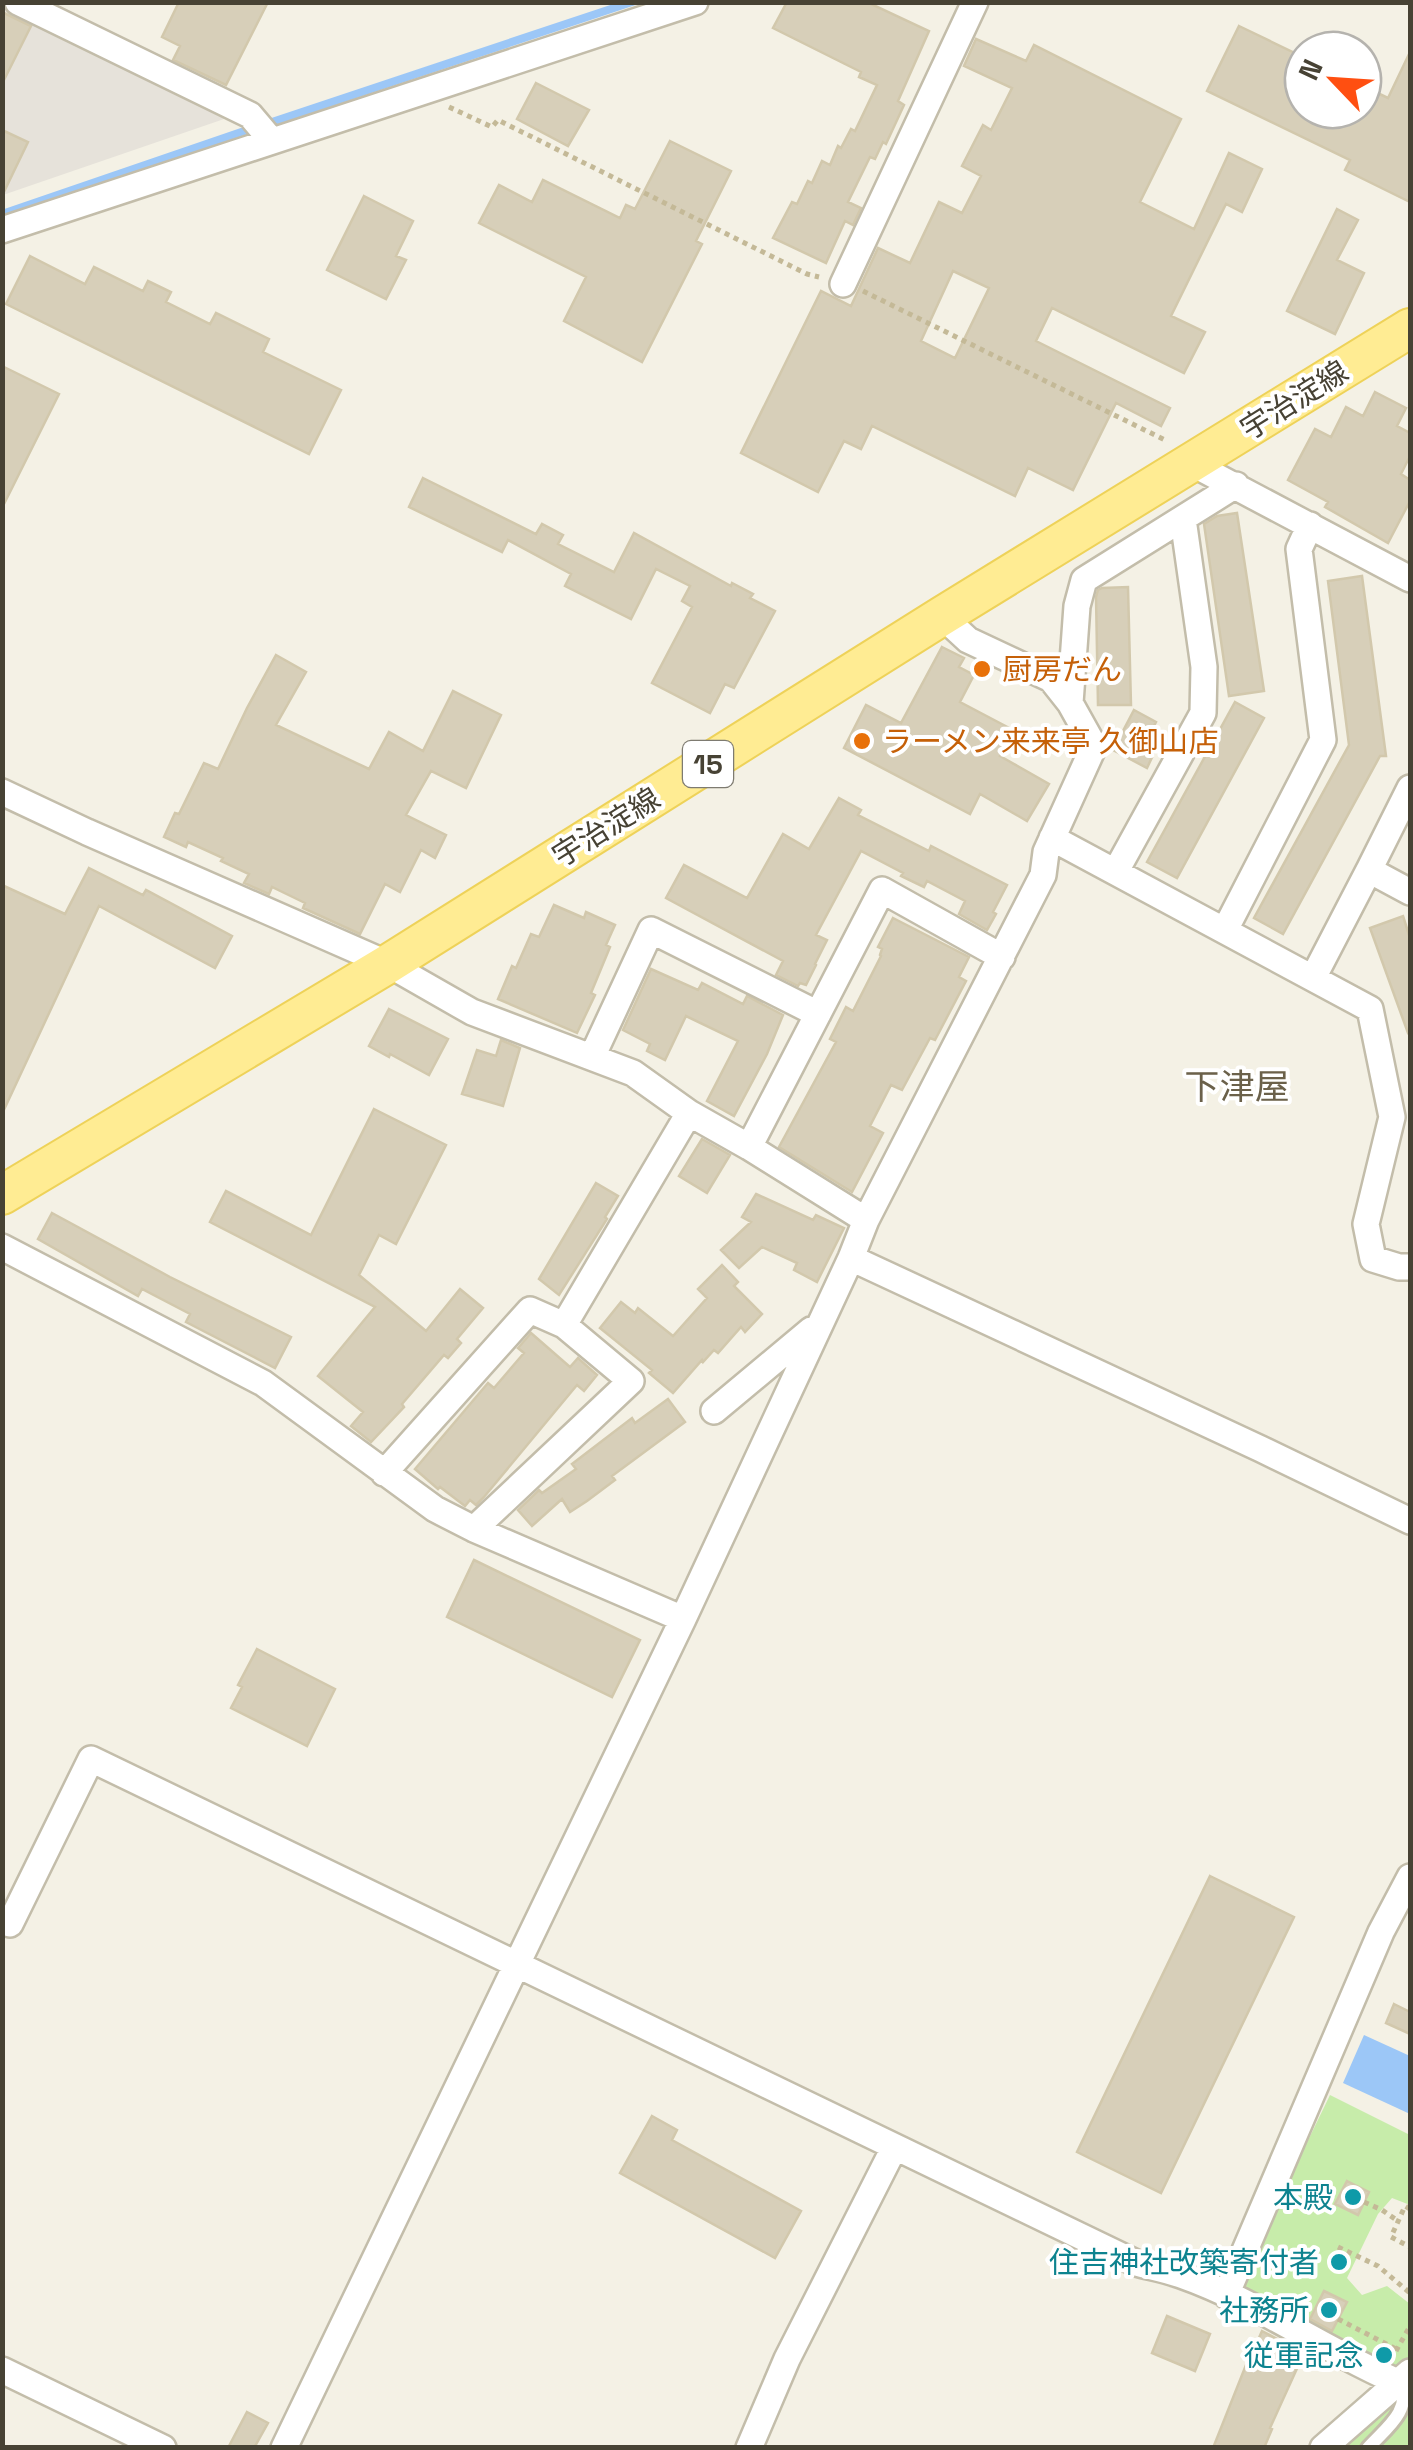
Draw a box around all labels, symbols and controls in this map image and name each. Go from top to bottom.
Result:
north arrow [1283,30,1383,130]
text: N [1290,53,1331,86]
street label: 宇治淀線 [1233,352,1355,448]
place label: 厨房だん [1002,650,1122,689]
marker: 厨房だん [971,658,993,680]
place label: ラーメン来来亭 久御山店 [882,722,1219,761]
marker: ラーメン来来亭 久御山店 [851,730,873,752]
road number: 15 [683,741,733,787]
street label: 宇治淀線 [545,779,667,875]
district label: 下津屋 [1184,1065,1290,1109]
place label: 本殿 [1273,2178,1333,2217]
marker: 本殿 [1342,2186,1364,2208]
place label: 住吉神社改築寄付者 [1049,2243,1319,2282]
marker: 住吉神社改築寄付者 [1328,2251,1350,2273]
place label: 社務所 [1219,2291,1309,2330]
marker: 社務所 [1318,2299,1340,2321]
place label: 従軍記念 [1244,2336,1364,2375]
marker: 従軍記念 [1373,2344,1395,2366]

